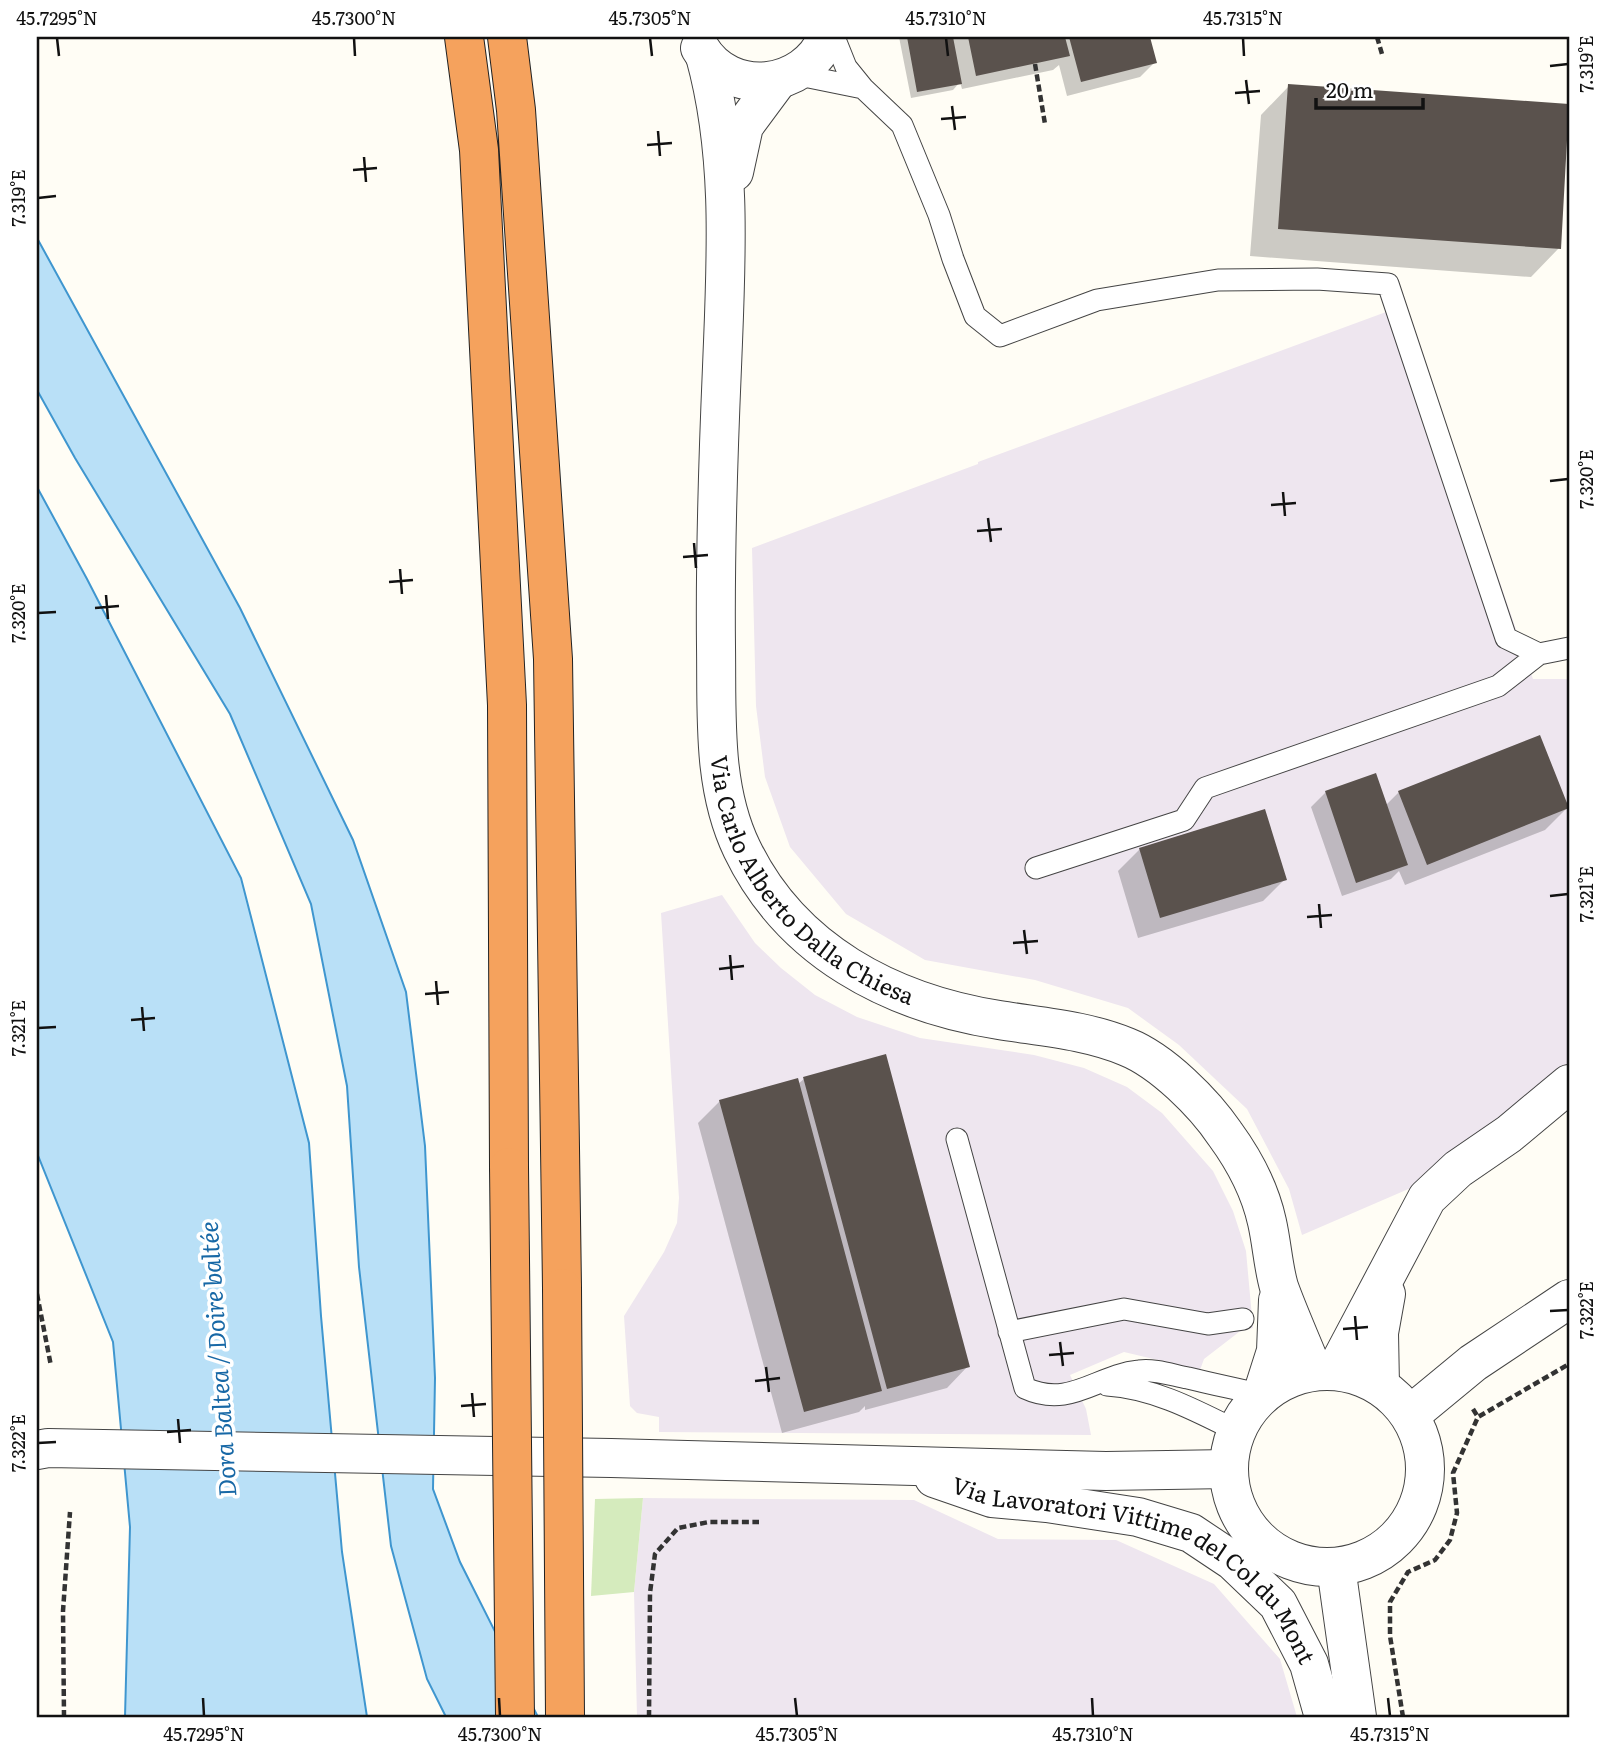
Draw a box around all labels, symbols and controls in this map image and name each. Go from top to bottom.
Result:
text: 45.7295°N [16,4,98,31]
text: 45.7300°N [312,4,396,31]
text: 45.7305°N [608,4,692,31]
text: 45.7310°N [905,4,987,31]
text: 45.7315°N [1203,4,1283,31]
text: 7.319°E [1572,35,1599,93]
scale bar [1316,66,1422,110]
text: 20 m [1326,73,1373,104]
text: 7.319°E [4,169,31,227]
text: 7.320°E [1572,449,1599,509]
text: 7.320°E [4,583,31,643]
street label: Via Carlo Alberto Dalla Chiesa [704,753,920,1012]
text: 7.321°E [1572,866,1599,922]
text: 7.321°E [4,1000,31,1056]
water label: Dora Baltea / Doire baltée [189,1220,244,1498]
text: 7.322°E [1572,1281,1599,1339]
text: 7.322°E [4,1414,31,1472]
street label: Via Lavoratori Vittime del Col du Mont [948,1466,1325,1670]
text: 45.7295°N [163,1720,245,1747]
text: 45.7300°N [458,1720,542,1747]
text: 45.7305°N [755,1720,839,1747]
text: 45.7310°N [1052,1720,1134,1747]
text: 45.7315°N [1350,1720,1430,1747]

